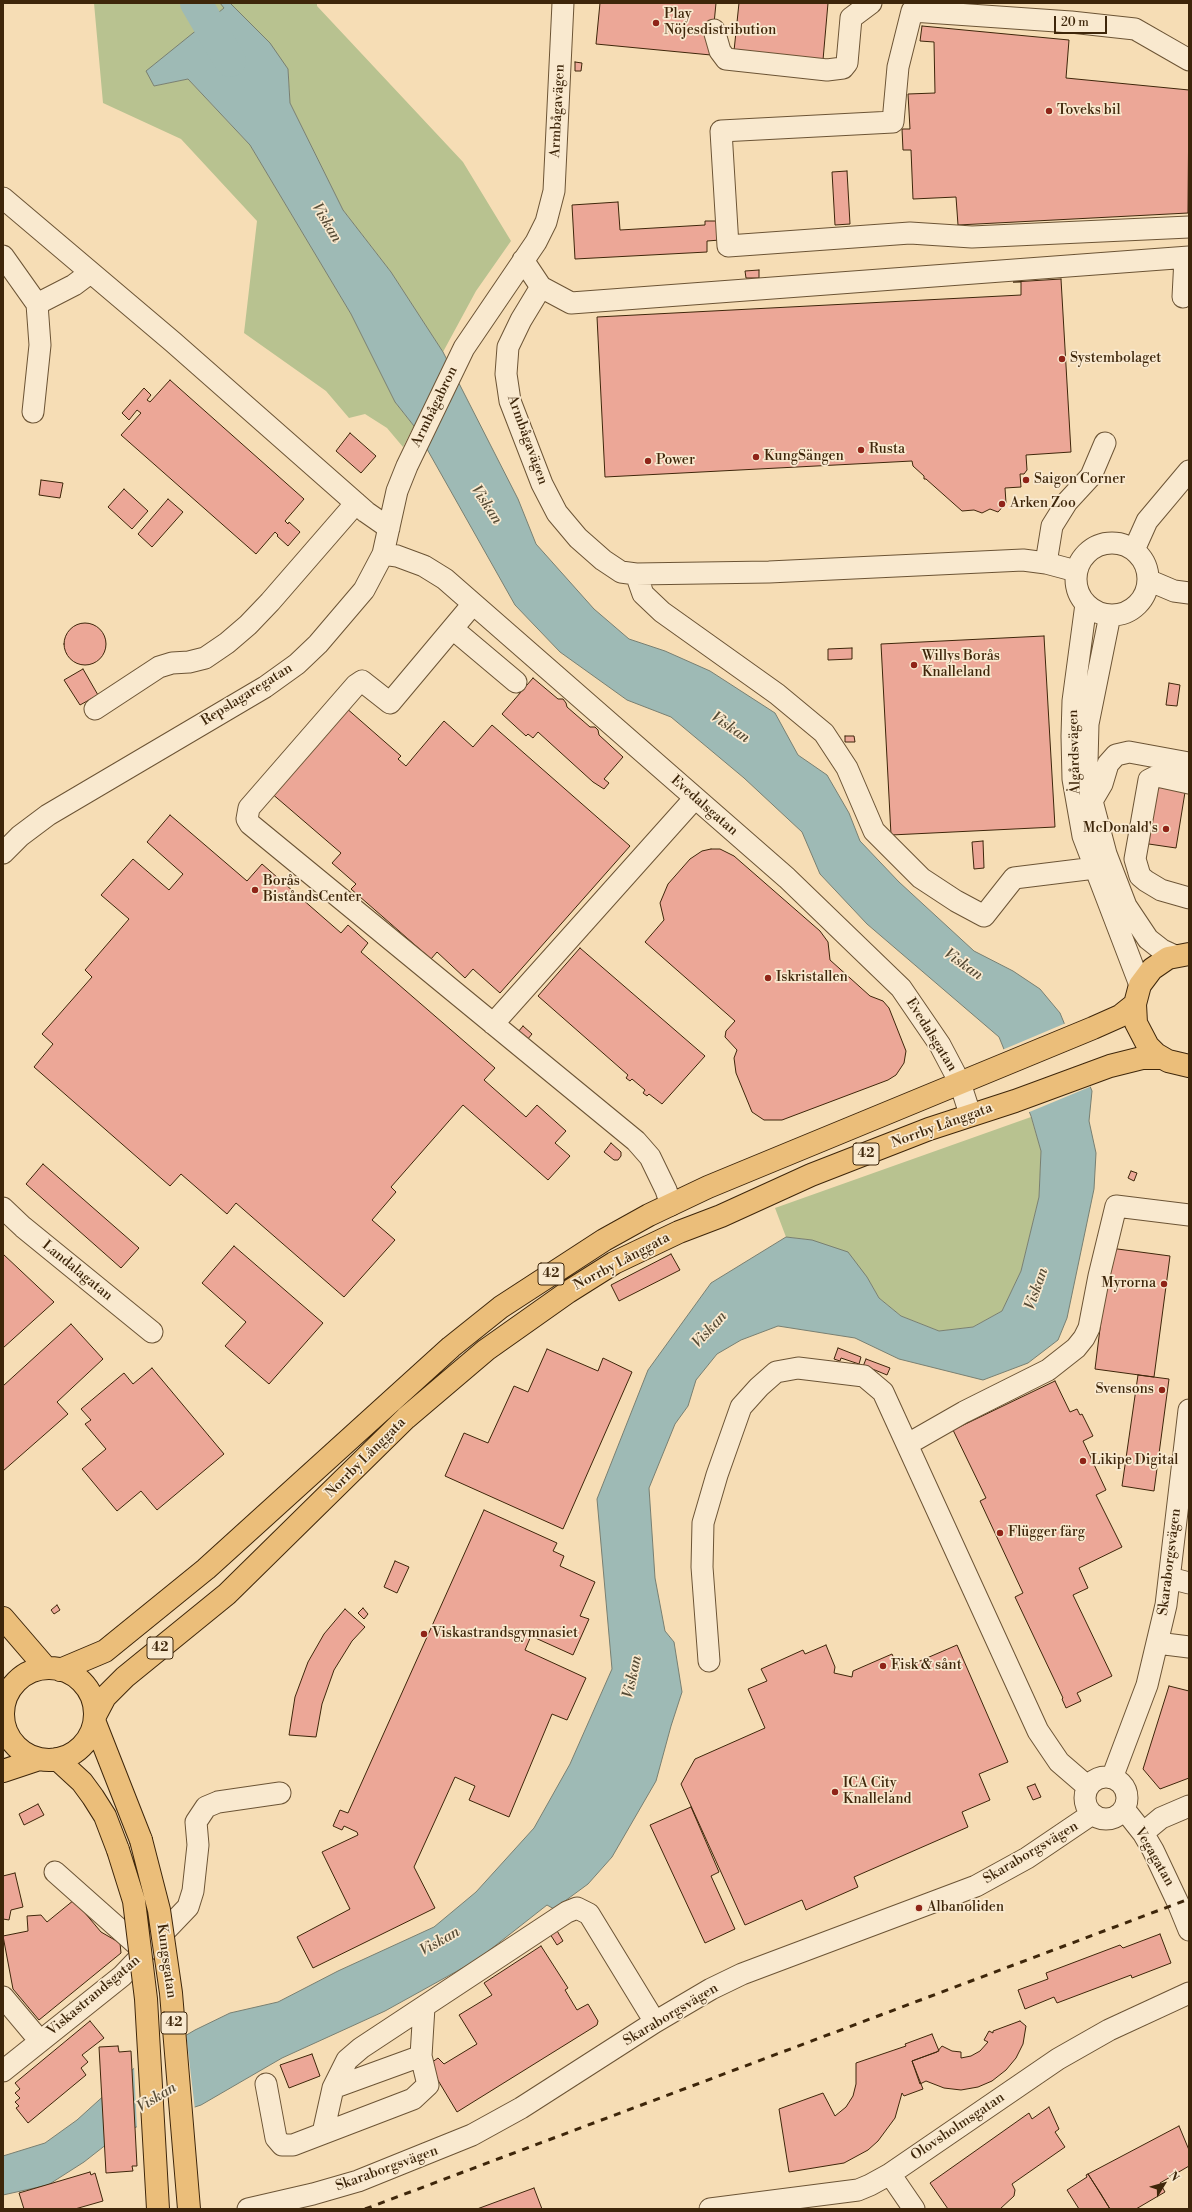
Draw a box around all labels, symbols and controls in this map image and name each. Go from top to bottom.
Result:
place label: Play Nöjesdistribution [664,7,776,40]
scale bar [1056,8,1109,34]
text: 20 m [1061,15,1089,30]
marker: Play Nöjesdistribution [651,18,661,28]
street label: Armbågavägen [547,64,569,158]
place label: Toveks bil [1057,103,1121,119]
marker: Toveks bil [1044,106,1054,116]
water label: Viskan [307,200,345,246]
place label: Systembolaget [1070,351,1161,367]
marker: Systembolaget [1057,354,1067,364]
street label: Armbågabron [408,364,462,450]
street label: Armbågavägen [503,393,551,487]
place label: Rusta [869,442,905,458]
marker: Rusta [856,445,866,455]
place label: KungSängen [764,449,844,465]
marker: KungSängen [751,452,761,462]
place label: Power [656,453,695,469]
marker: Power [643,456,653,466]
place label: Saigon Corner [1034,472,1125,488]
marker: Saigon Corner [1021,475,1031,485]
water label: Viskan [467,482,505,528]
place label: Arken Zoo [1010,496,1076,512]
marker: Arken Zoo [997,499,1007,509]
place label: Willys Borås Knalleland [922,649,1000,682]
street label: Repslagaregatan [198,660,296,730]
marker: Willys Borås Knalleland [909,660,919,670]
water label: Viskan [707,709,753,747]
street label: Ålgårdsvägen [1065,709,1085,795]
street label: Evedalsgatan [667,772,741,840]
place label: McDonald's [1083,821,1158,837]
marker: McDonald's [1161,824,1171,834]
place label: Borås BiståndsCenter [263,874,361,906]
marker: Borås BiståndsCenter [250,885,260,895]
water label: Viskan [940,945,986,985]
place label: Iskristallen [776,970,848,986]
marker: Iskristallen [763,973,773,983]
street label: Evedalsgatan [902,995,960,1075]
street label: Norrby Långgata [889,1100,995,1152]
road number: 42 [853,1143,879,1165]
street label: Norrby Långgata [571,1230,673,1294]
street label: Landalagatan [38,1237,116,1305]
road number: 42 [538,1263,564,1285]
water label: Viskan [1021,1266,1053,1312]
place label: Myrorna [1101,1276,1156,1292]
marker: Myrorna [1159,1279,1169,1289]
water label: Viskan [689,1308,731,1352]
place label: Svensons [1096,1382,1154,1398]
marker: Svensons [1157,1385,1167,1395]
street label: Norrby Långgata [322,1414,410,1502]
place label: Likipe Digital [1091,1453,1178,1469]
marker: Likipe Digital [1078,1456,1088,1466]
street label: Skaraborgsvägen [1155,1507,1185,1617]
place label: Flügger färg [1008,1525,1085,1541]
marker: Flügger färg [995,1528,1005,1538]
place label: Viskastrandsgymnasiet [432,1626,578,1642]
marker: Viskastrandsgymnasiet [419,1629,429,1639]
road number: 42 [147,1637,173,1659]
water label: Viskan [620,1654,646,1700]
place label: Fisk & sånt [891,1658,962,1674]
marker: Fisk & sånt [878,1661,888,1671]
place label: ICA City Knalleland [843,1776,912,1808]
marker: ICA City Knalleland [830,1787,840,1797]
street label: Skaraborgsvägen [980,1818,1082,1888]
street label: Vegagatan [1130,1825,1178,1889]
place label: Albanoliden [927,1900,1004,1916]
marker: Albanoliden [914,1903,924,1913]
street label: Kungsgatan [152,1923,180,1999]
water label: Viskan [417,1923,463,1961]
street label: Viskastrandsgatan [44,1952,144,2040]
street label: Skaraborgsvägen [620,1980,722,2050]
road number: 42 [161,2012,187,2034]
water label: Viskan [134,2079,180,2117]
street label: Olovsholmsgatan [908,2089,1008,2165]
street label: Skaraborgsvägen [333,2143,441,2195]
north arrow [1144,2164,1184,2204]
text: N [1165,2169,1182,2184]

